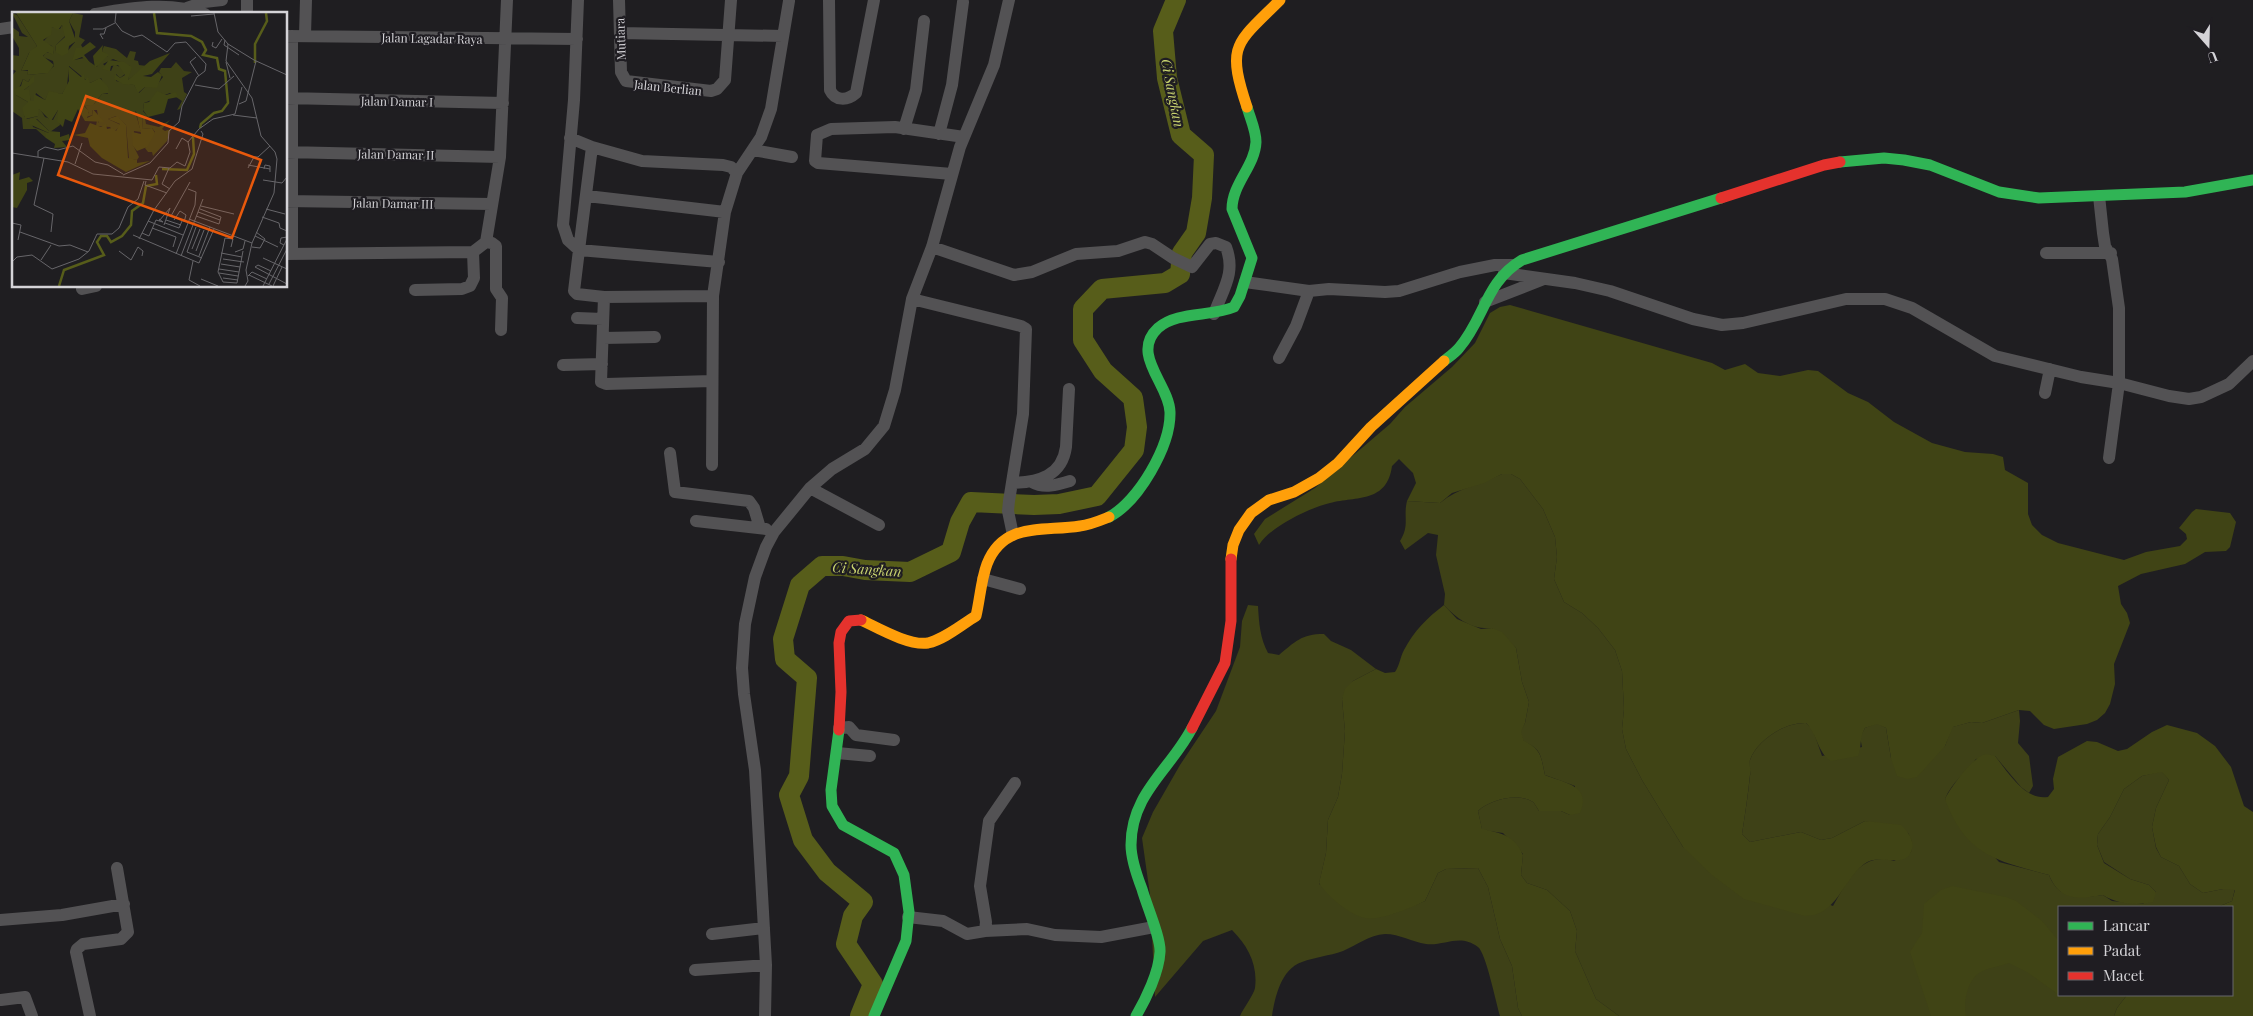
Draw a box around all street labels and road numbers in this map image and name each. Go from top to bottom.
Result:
street label: Mutiara [611,18,629,60]
street label: Jalan Lagadar Raya [380,29,483,47]
street label: Jalan Berlian [632,75,703,99]
street label: Jalan Damar I [360,92,433,110]
street label: Jalan Damar II [357,145,434,163]
street label: Jalan Damar III [352,194,433,212]

